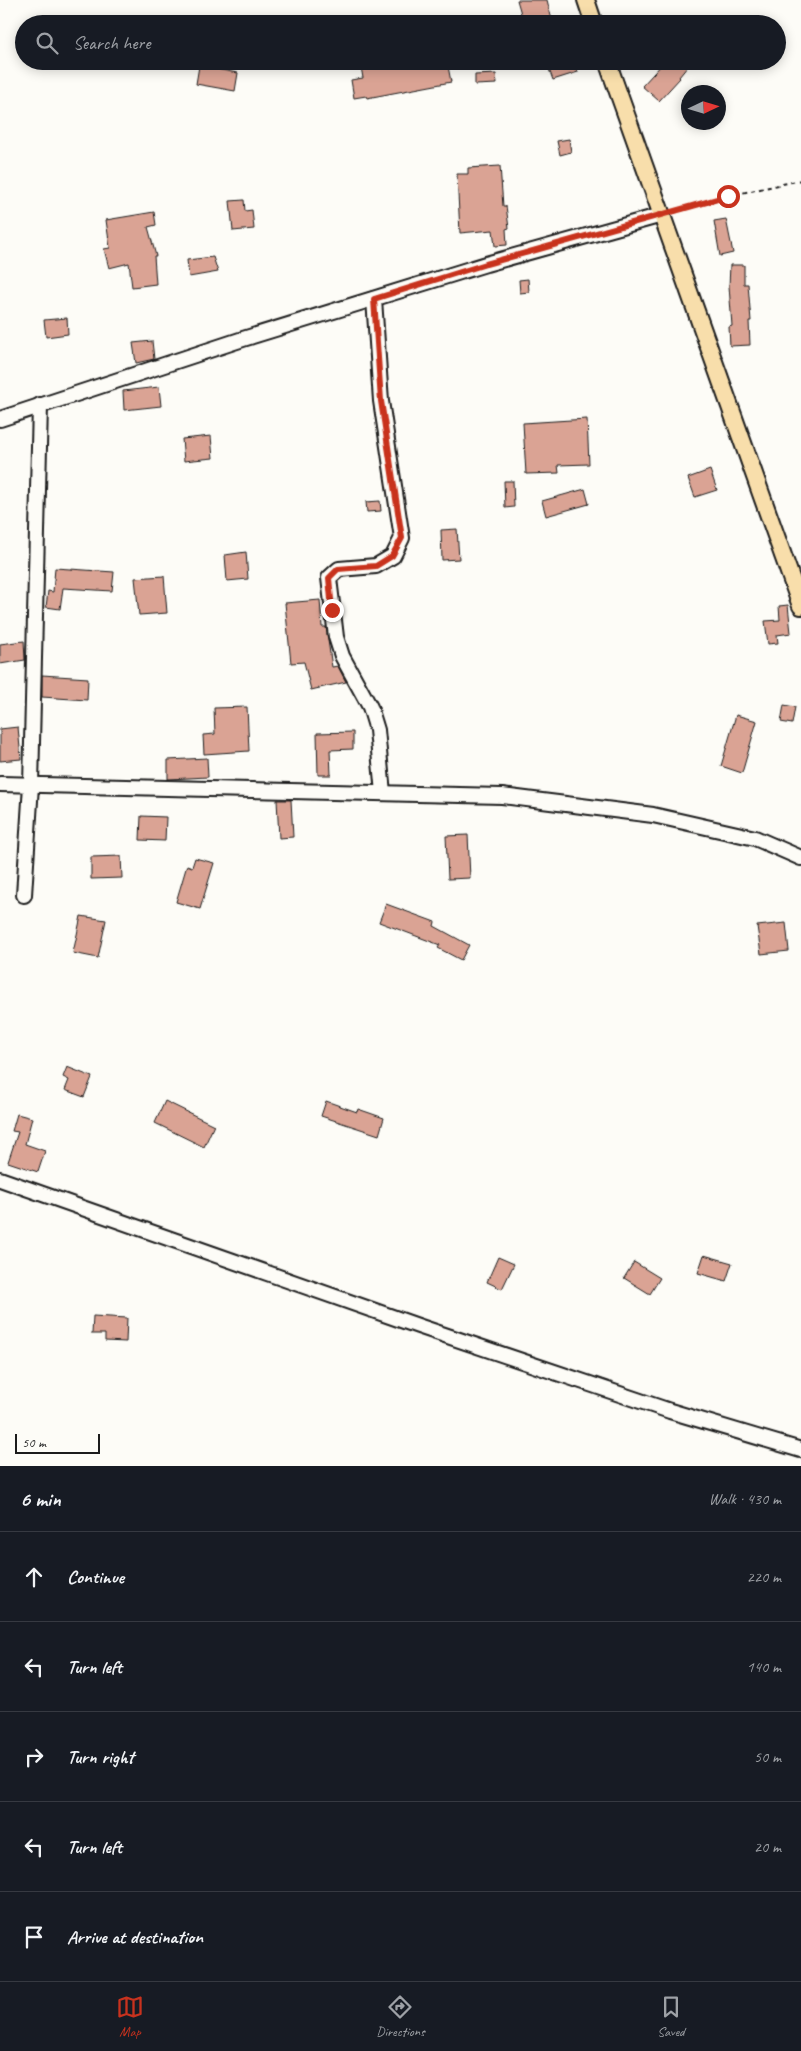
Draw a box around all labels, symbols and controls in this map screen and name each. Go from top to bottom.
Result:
search box [15,15,786,70]
icon: search [33,29,61,57]
text: Search here [73,31,150,55]
north arrow [681,85,726,130]
route start [717,185,740,208]
route end [321,599,344,622]
scale bar [15,1431,100,1454]
text: 50 m [22,1434,46,1451]
text: 6 min [20,1486,61,1512]
text: Walk · 430 m [709,1489,781,1509]
icon: ahead [20,1563,48,1591]
text: Continue [67,1565,124,1589]
text: 220 m [747,1567,781,1587]
icon: left [20,1653,48,1681]
text: Turn left [67,1655,122,1679]
text: 140 m [747,1657,781,1677]
icon: right [20,1743,48,1771]
text: Turn right [67,1745,134,1769]
text: 50 m [754,1747,781,1767]
icon: left [20,1833,48,1861]
text: Turn left [67,1835,122,1859]
text: 20 m [754,1837,781,1857]
icon: arrive [20,1923,48,1951]
text: Arrive at destination [67,1925,203,1949]
tab: Map [116,1993,144,2040]
tab: Directions [376,1993,425,2040]
tab: Saved [657,1993,685,2040]

